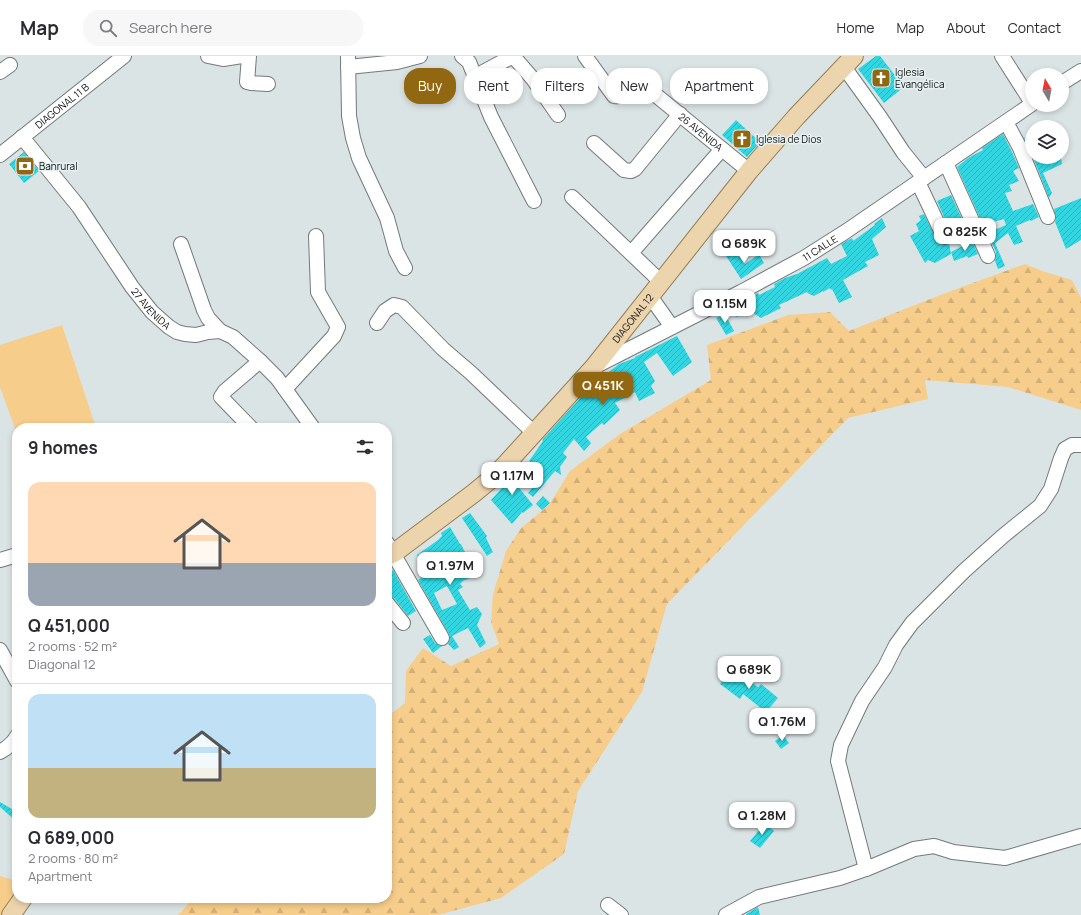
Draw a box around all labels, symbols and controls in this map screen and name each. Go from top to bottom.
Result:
search box [83,10,363,46]
text: Map [20,15,59,41]
icon: search [97,17,119,39]
text: Search here [129,17,212,38]
text: Home [837,18,874,37]
text: Map [896,18,924,37]
text: About [946,18,986,37]
text: Contact [1008,18,1061,37]
place label: Iglesia Evangélica [895,65,944,91]
church icon: Iglesia Evangélica [870,67,892,89]
chip: Buy [404,68,456,104]
chip: Rent [464,68,523,104]
chip: Filters [531,68,598,104]
chip: New [606,68,662,104]
chip: Apartment [670,68,768,104]
north arrow [1025,68,1069,112]
map controls [1025,68,1069,164]
street label: DIAGONAL 11 B [32,80,92,132]
street label: 26 AVENIDA [676,109,726,154]
button: layers [1025,120,1069,164]
church icon: Iglesia de Dios [731,128,753,150]
place label: Iglesia de Dios [756,132,822,146]
bank icon: Banrural [14,155,36,177]
place label: Banrural [39,159,77,173]
pin: Q 825K [932,218,998,252]
text: Q 825K [943,222,987,240]
pin: Q 689K [711,230,777,264]
street label: 11 CALLE [800,231,840,264]
text: Q 689K [722,234,766,252]
street label: 27 AVENIDA [128,285,174,333]
pin: Q 1.15M [688,290,762,324]
street label: DIAGONAL 12 [609,291,657,346]
text: Q 1.15M [703,294,747,312]
pin: Q 451K [570,372,636,406]
text: Q 451K [582,376,624,394]
text: 9 homes [28,436,98,459]
icon: filters [354,436,376,458]
pin: Q 1.17M [475,462,549,496]
text: Q 1.17M [490,466,534,484]
icon: home [166,508,238,580]
pin: Q 1.97M [413,552,487,586]
text: Q 1.97M [426,556,474,574]
text: Q 451,000 [28,614,110,637]
text: 2 rooms · 52 m² [28,637,117,655]
text: Diagonal 12 [28,655,95,673]
pin: Q 689K [716,656,782,690]
text: Q 689K [727,660,771,678]
pin: Q 1.76M [745,708,819,742]
text: Q 1.76M [758,712,806,730]
icon: home [166,720,238,792]
pin: Q 1.28M [725,802,799,836]
text: Q 1.28M [738,806,786,824]
text: Q 689,000 [28,826,114,849]
text: 2 rooms · 80 m² [28,849,118,867]
text: Apartment [28,867,92,885]

